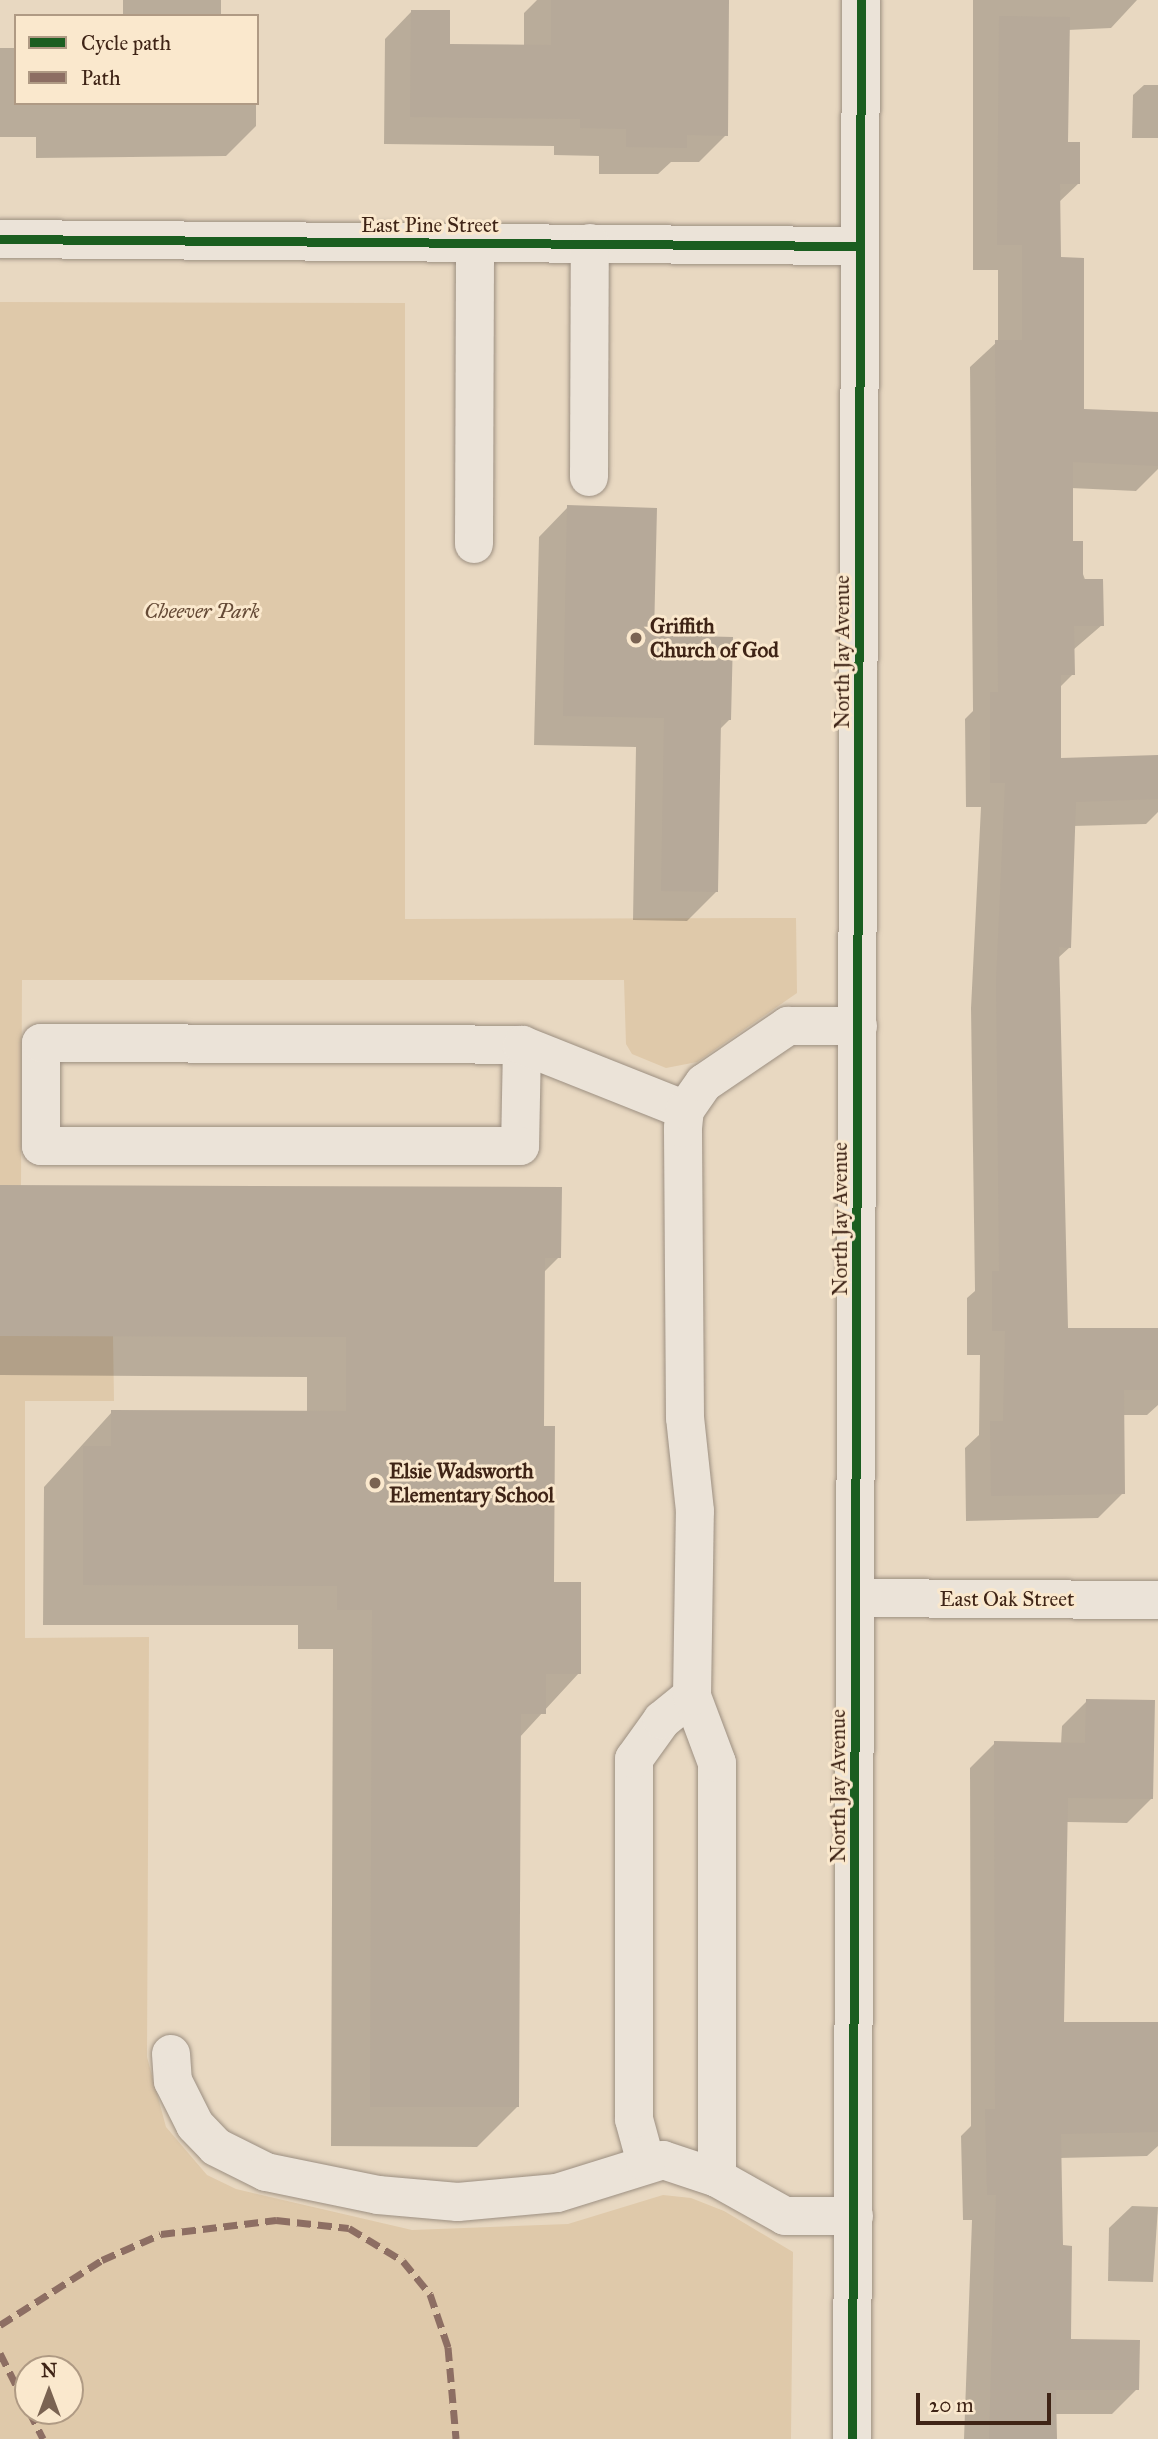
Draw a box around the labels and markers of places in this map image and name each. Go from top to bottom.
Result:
place label: Griffith Church of God [650,613,779,663]
marker: Griffith Church of God [628,630,644,646]
place label: Elsie Wadsworth Elementary School [389,1458,554,1508]
marker: Elsie Wadsworth Elementary School [367,1475,383,1491]

